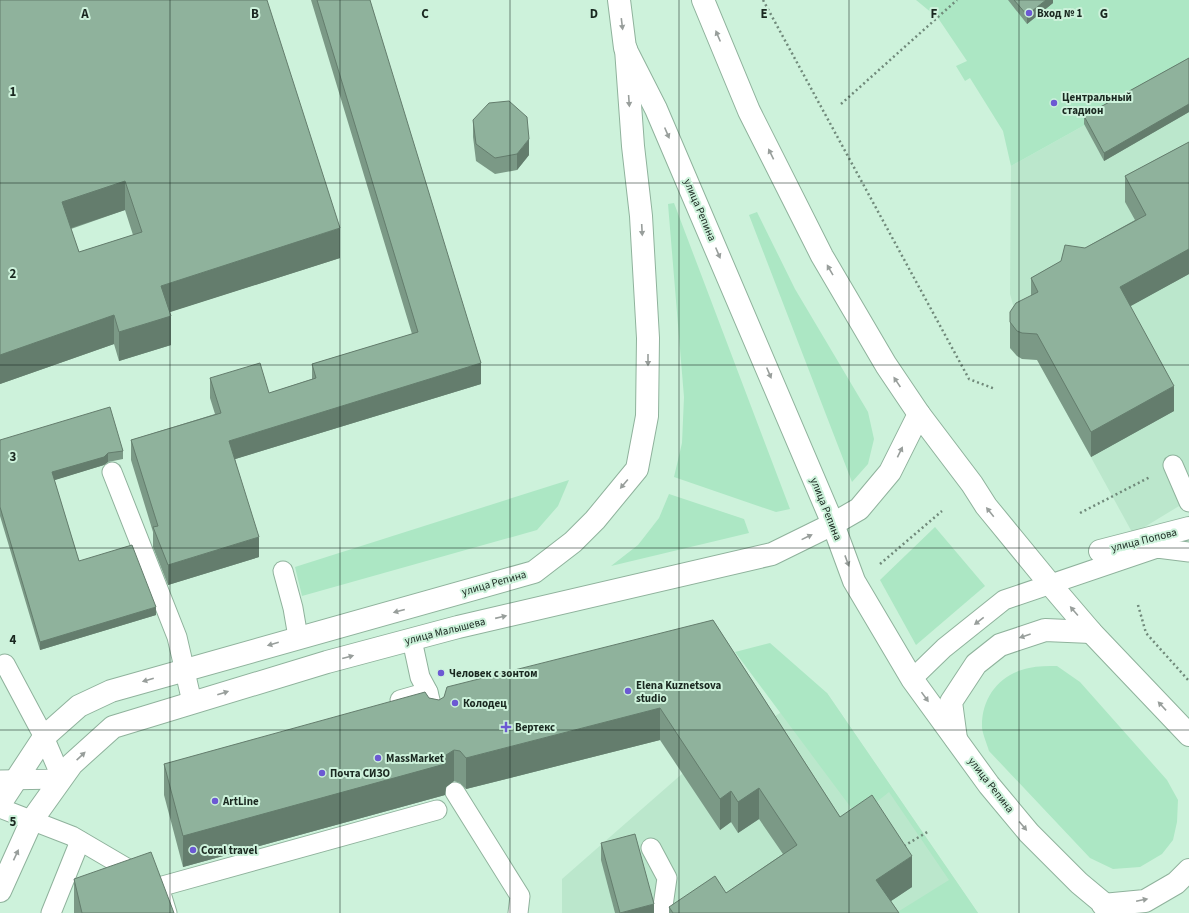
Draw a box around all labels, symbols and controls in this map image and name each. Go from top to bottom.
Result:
text: A [80,5,89,23]
text: B [251,5,259,23]
text: C [421,5,429,23]
text: D [590,5,598,23]
text: E [760,5,768,23]
text: F [931,5,938,23]
text: G [1100,5,1108,23]
place label: Вход № 1 [1037,6,1082,21]
marker: Вход № 1 [1024,8,1034,18]
one-way arrow [619,18,626,30]
one-way arrow [715,29,721,41]
text: 1 [10,83,17,101]
place label: Центральный стадион [1062,90,1132,118]
one-way arrow [626,95,633,107]
marker: Центральный стадион [1049,98,1059,108]
one-way arrow [664,128,670,139]
one-way arrow [768,149,774,160]
street label: улица Репина [680,176,720,244]
one-way arrow [638,224,645,236]
one-way arrow [715,247,721,258]
one-way arrow [827,264,834,276]
text: 2 [10,265,17,283]
one-way arrow [645,354,651,367]
one-way arrow [766,367,772,378]
one-way arrow [893,377,901,387]
one-way arrow [897,446,903,457]
text: 3 [10,448,17,466]
street label: улица Репина [807,475,845,543]
one-way arrow [620,479,629,490]
one-way arrow [986,506,995,517]
street label: улица Попова [1110,525,1178,555]
one-way arrow [802,534,813,540]
one-way arrow [844,555,850,567]
street label: улица Репина [460,567,528,599]
one-way arrow [1069,606,1078,617]
one-way arrow [392,608,405,614]
street label: улица Малышева [403,614,487,648]
one-way arrow [494,614,507,620]
one-way arrow [973,616,984,625]
text: 4 [10,631,17,649]
one-way arrow [1019,634,1031,640]
one-way arrow [267,642,279,648]
one-way arrow [341,653,354,659]
place label: Человек с зонтом [449,666,537,681]
marker: Человек с зонтом [436,668,446,678]
one-way arrow [142,677,154,683]
place label: Elena Kuznetsova studio [636,678,722,706]
marker: Elena Kuznetsova studio [623,686,633,696]
one-way arrow [217,690,229,696]
one-way arrow [921,692,929,703]
place label: Колодец [463,696,507,711]
marker: Колодец [450,698,460,708]
one-way arrow [1158,702,1167,711]
place label: Вертекс [515,720,555,735]
marker: Вертекс [500,721,512,733]
one-way arrow [76,751,86,761]
place label: MassMarket [386,751,445,766]
marker: MassMarket [373,753,383,763]
street label: улица Репина [965,754,1017,816]
place label: Почта СИЗО [330,766,391,781]
marker: Почта СИЗО [317,768,327,778]
place label: ArtLine [222,794,259,809]
marker: ArtLine [210,796,220,806]
text: 5 [10,813,17,831]
one-way arrow [1019,820,1028,831]
place label: Coral travel [201,843,258,858]
marker: Coral travel [188,845,198,855]
one-way arrow [13,850,19,861]
one-way arrow [1136,897,1148,903]

